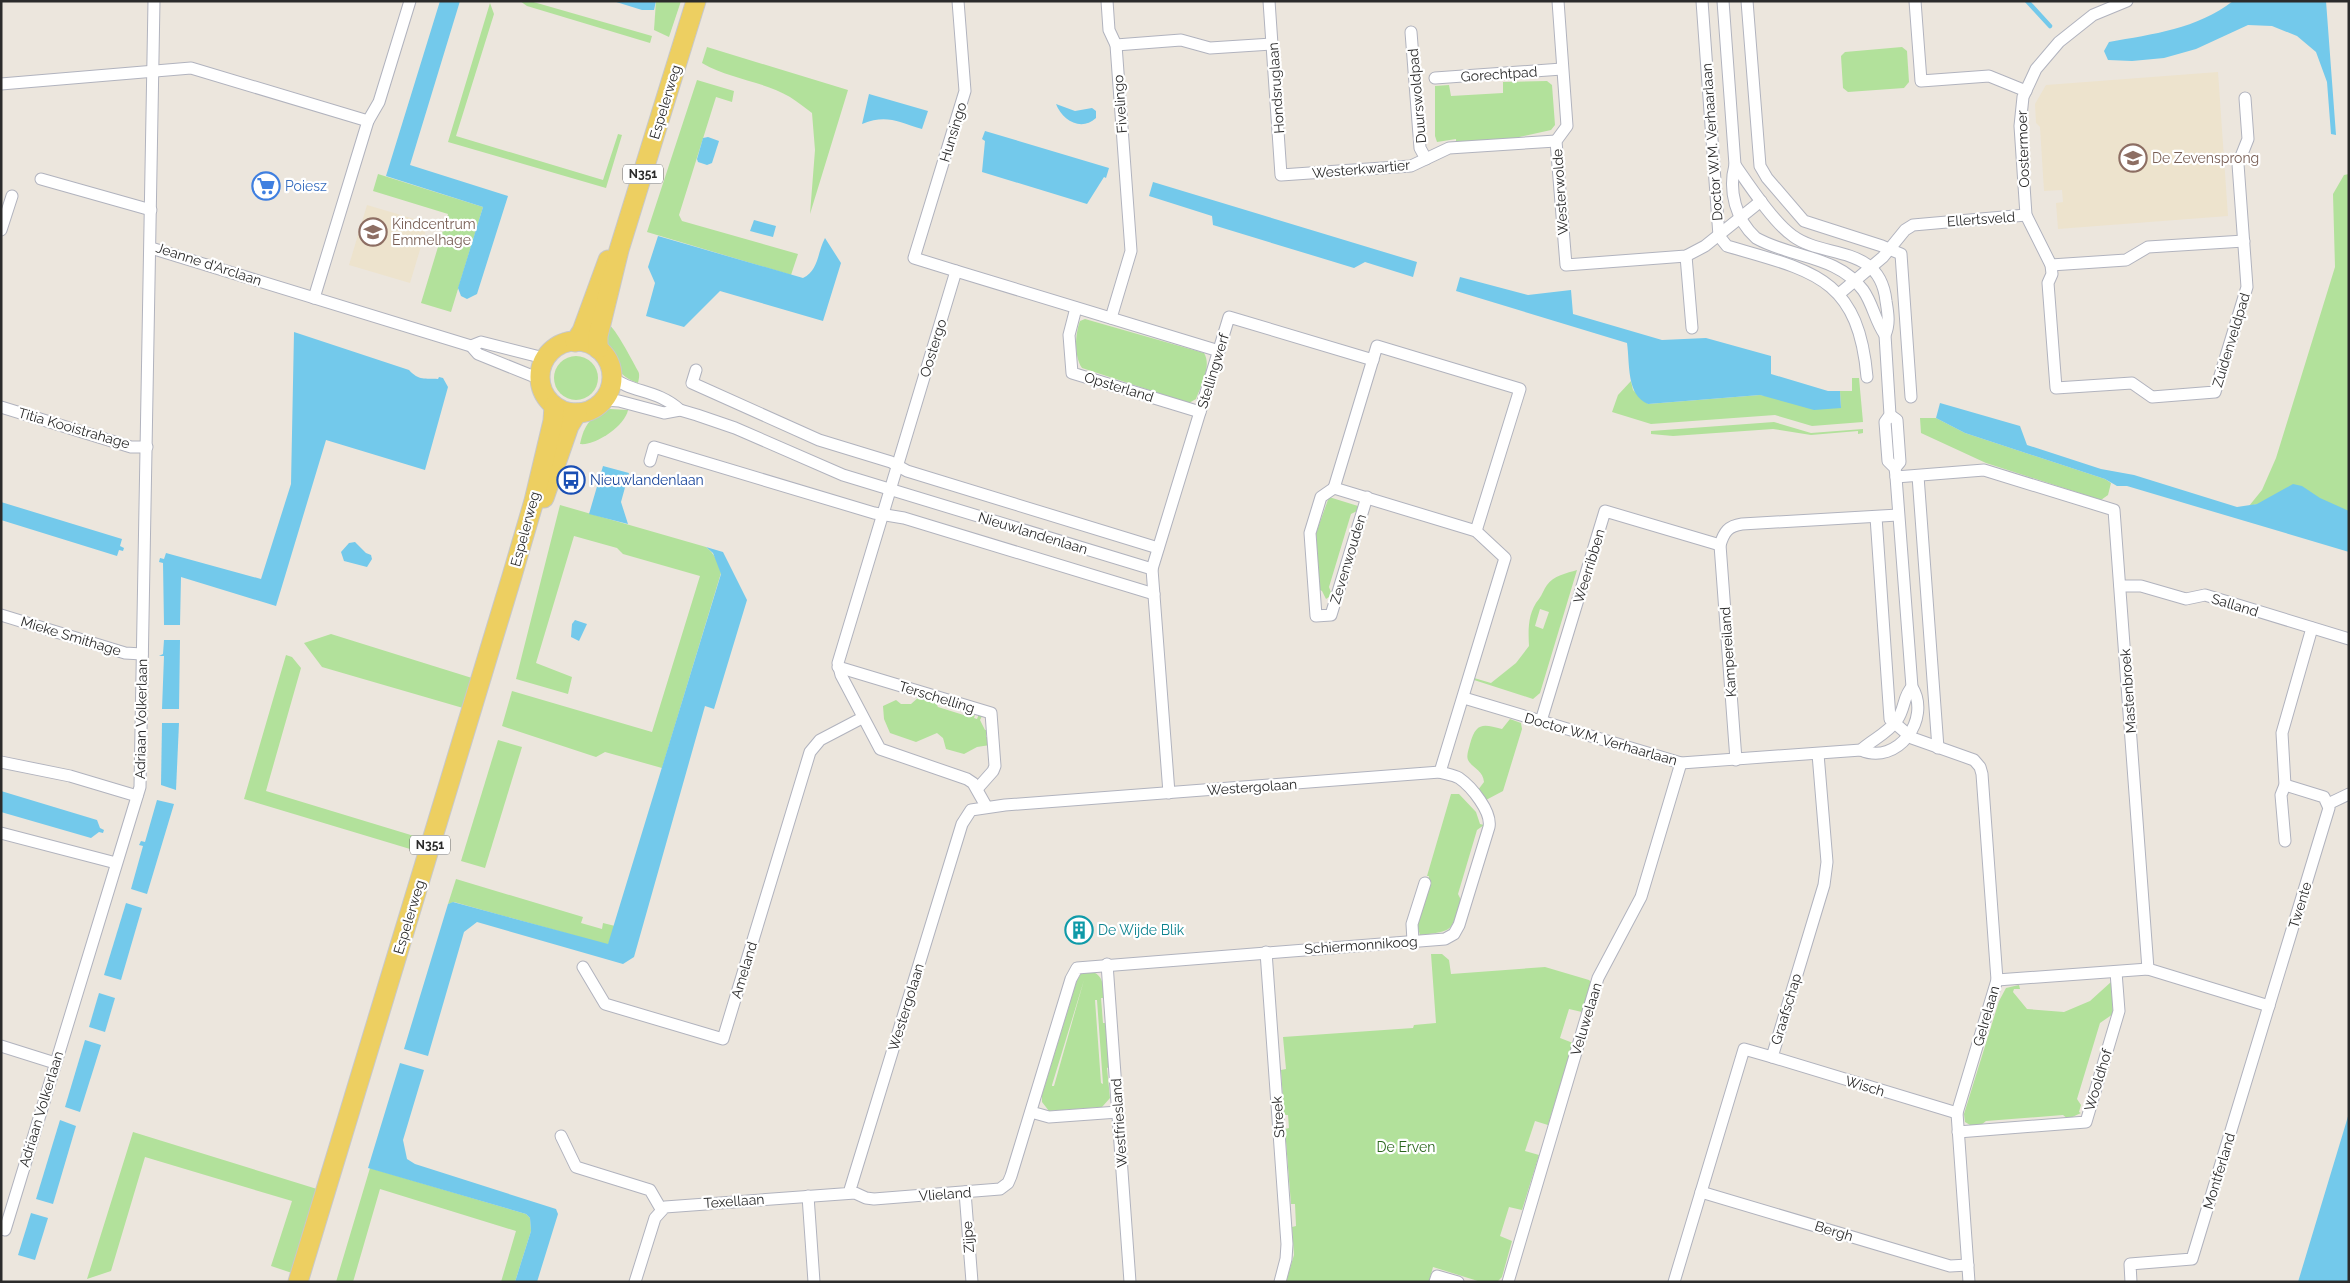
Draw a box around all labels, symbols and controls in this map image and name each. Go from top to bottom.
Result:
street label: Hondsruglaan [1265,42,1287,134]
street label: Duurswoldpad [1405,48,1429,144]
street label: Espelerweg [646,63,684,141]
street label: Gorechtpad [1460,63,1538,85]
street label: Doctor W.M. Verhaarlaan [1699,63,1725,221]
street label: Fivelingo [1110,74,1130,134]
street label: Hunsingo [936,100,970,164]
street label: Oostermoer [2014,110,2032,188]
school or university icon: De Zevensprong [2118,143,2148,173]
street label: Westerwolde [1549,148,1571,236]
place label: De Zevensprong [2152,150,2259,166]
street label: Westerkwartier [1311,157,1411,181]
road number: N351 [623,164,663,183]
supermarket icon: Poiesz [251,171,281,201]
place label: Poiesz [285,178,327,194]
street label: Ellertsveld [1946,209,2016,229]
place label: Kindcentrum Emmelhage [392,216,476,248]
school or university icon: Kindcentrum Emmelhage [358,217,388,247]
street label: Jeanne d'Arclaan [154,239,264,289]
street label: Zuidenveldpad [2209,291,2253,389]
street label: Oostergo [917,317,949,379]
street label: Stellingwerf [1194,330,1232,410]
street label: Opsterland [1082,369,1156,405]
street label: Titia Kooistrahage [16,404,132,452]
bus stop icon: Nieuwlandenlaan [556,465,586,495]
place label: Nieuwlandenlaan [590,472,704,488]
street label: Espelerweg [507,490,543,568]
street label: Nieuwlandenlaan [976,509,1090,557]
street label: Zevenwouden [1327,512,1369,606]
street label: Weerribben [1570,527,1608,605]
street label: Salland [2210,590,2260,620]
street label: Kampereiland [1717,606,1739,698]
street label: Mieke Smithage [19,613,123,659]
street label: Mastenbroek [2117,648,2139,734]
street label: Adriaan Volkerlaan [132,659,150,779]
street label: Terschelling [897,678,977,716]
street label: Doctor W.M. Verhaarlaan [1523,710,1679,768]
street label: Westergolaan [1206,776,1298,798]
road number: N351 [410,836,450,854]
street label: Espelerweg [390,878,428,956]
street label: Twente [2285,880,2315,930]
building icon: De Wijde Blik [1064,915,1094,945]
place label: De Wijde Blik [1098,922,1185,938]
street label: Schiermonnikoog [1304,933,1418,957]
street label: Ameland [728,940,760,1000]
street label: Westergolaan [885,961,927,1053]
street label: Graafschap [1768,971,1805,1047]
street label: Veluwelaan [1567,981,1605,1057]
street label: Gelrelaan [1970,984,2002,1048]
street label: Wooldhof [2081,1046,2115,1113]
street label: Adriaan Volkerlaan [16,1049,66,1169]
street label: Wisch [1843,1072,1887,1100]
street label: Westfriesland [1108,1078,1130,1168]
street label: Streek [1269,1095,1287,1138]
street label: Montferland [2200,1131,2238,1211]
park label: De Erven [1377,1139,1435,1155]
street label: Vlieland [918,1184,972,1204]
street label: Texellaan [703,1191,765,1211]
street label: Bergh [1813,1218,1855,1244]
street label: Zijpe [959,1221,977,1253]

